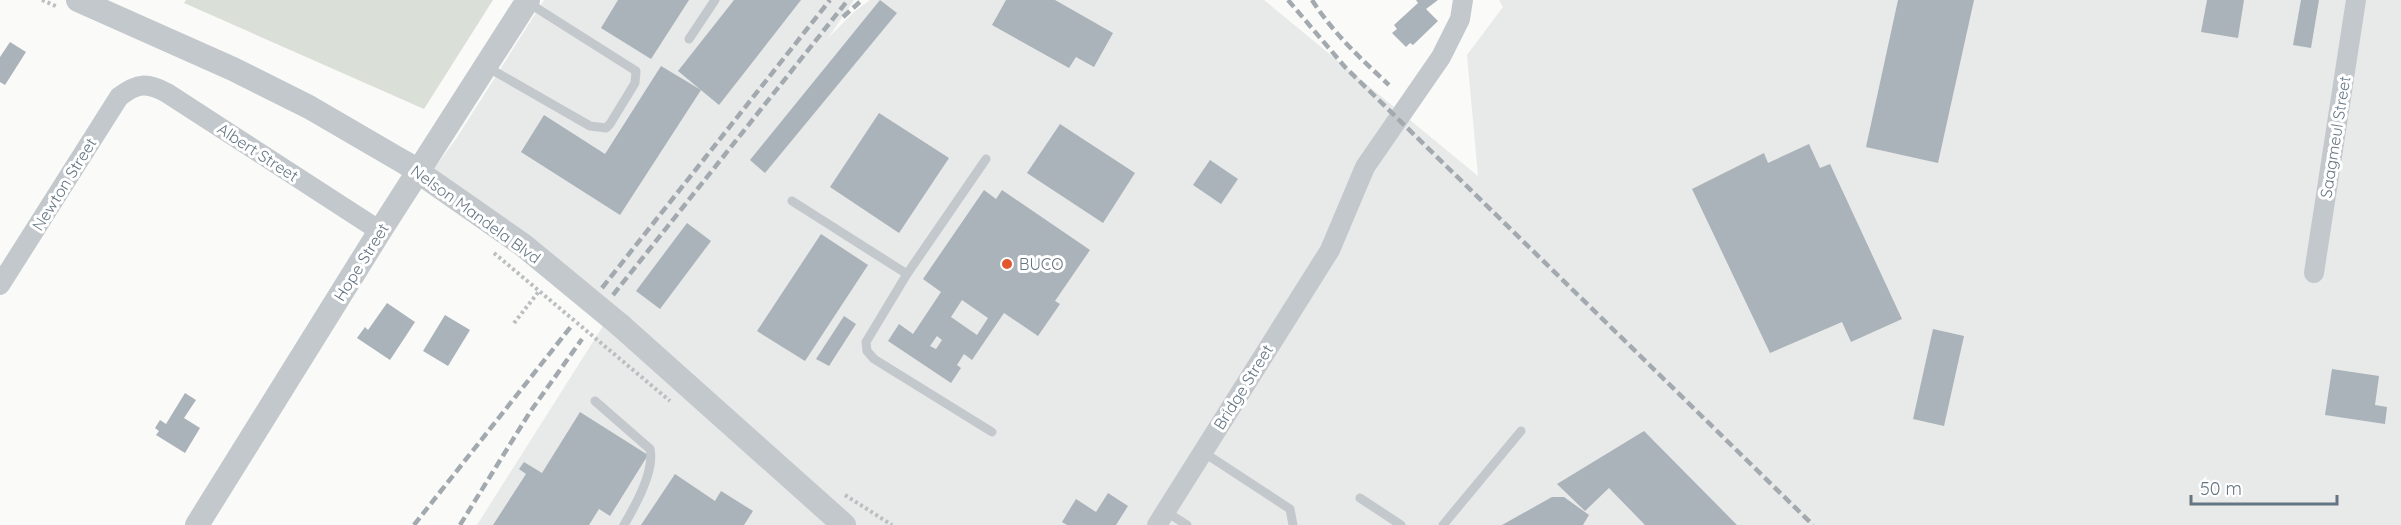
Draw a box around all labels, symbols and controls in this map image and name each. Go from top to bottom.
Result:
street label: Saagmeul Street [2315,75,2355,199]
street label: Albert Street [214,118,302,186]
street label: Newton Street [27,134,101,234]
street label: Nelson Mandela Blvd [407,160,545,268]
street label: Hope Street [329,219,393,305]
place label: BUCO [1019,254,1064,274]
marker: BUCO [1000,257,1014,271]
street label: Bridge Street [1209,341,1277,433]
scale bar [2191,468,2336,506]
text: 50 m [2200,477,2242,500]

